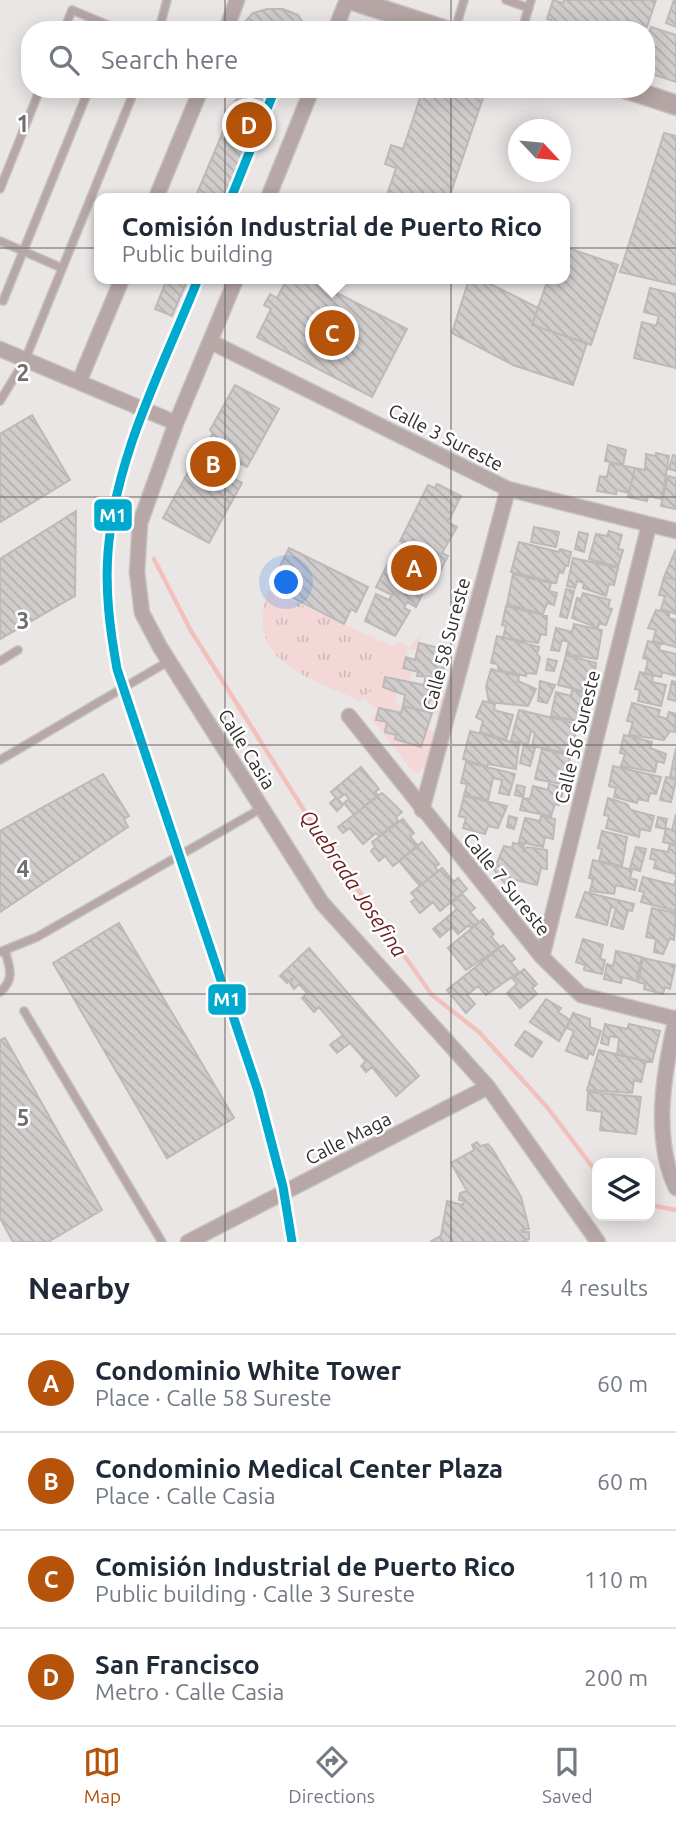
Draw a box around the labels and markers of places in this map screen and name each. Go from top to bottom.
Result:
pin: D [226,99,272,151]
pin: C [309,307,355,359]
pin: B [190,438,236,490]
pin: A [391,542,437,594]

